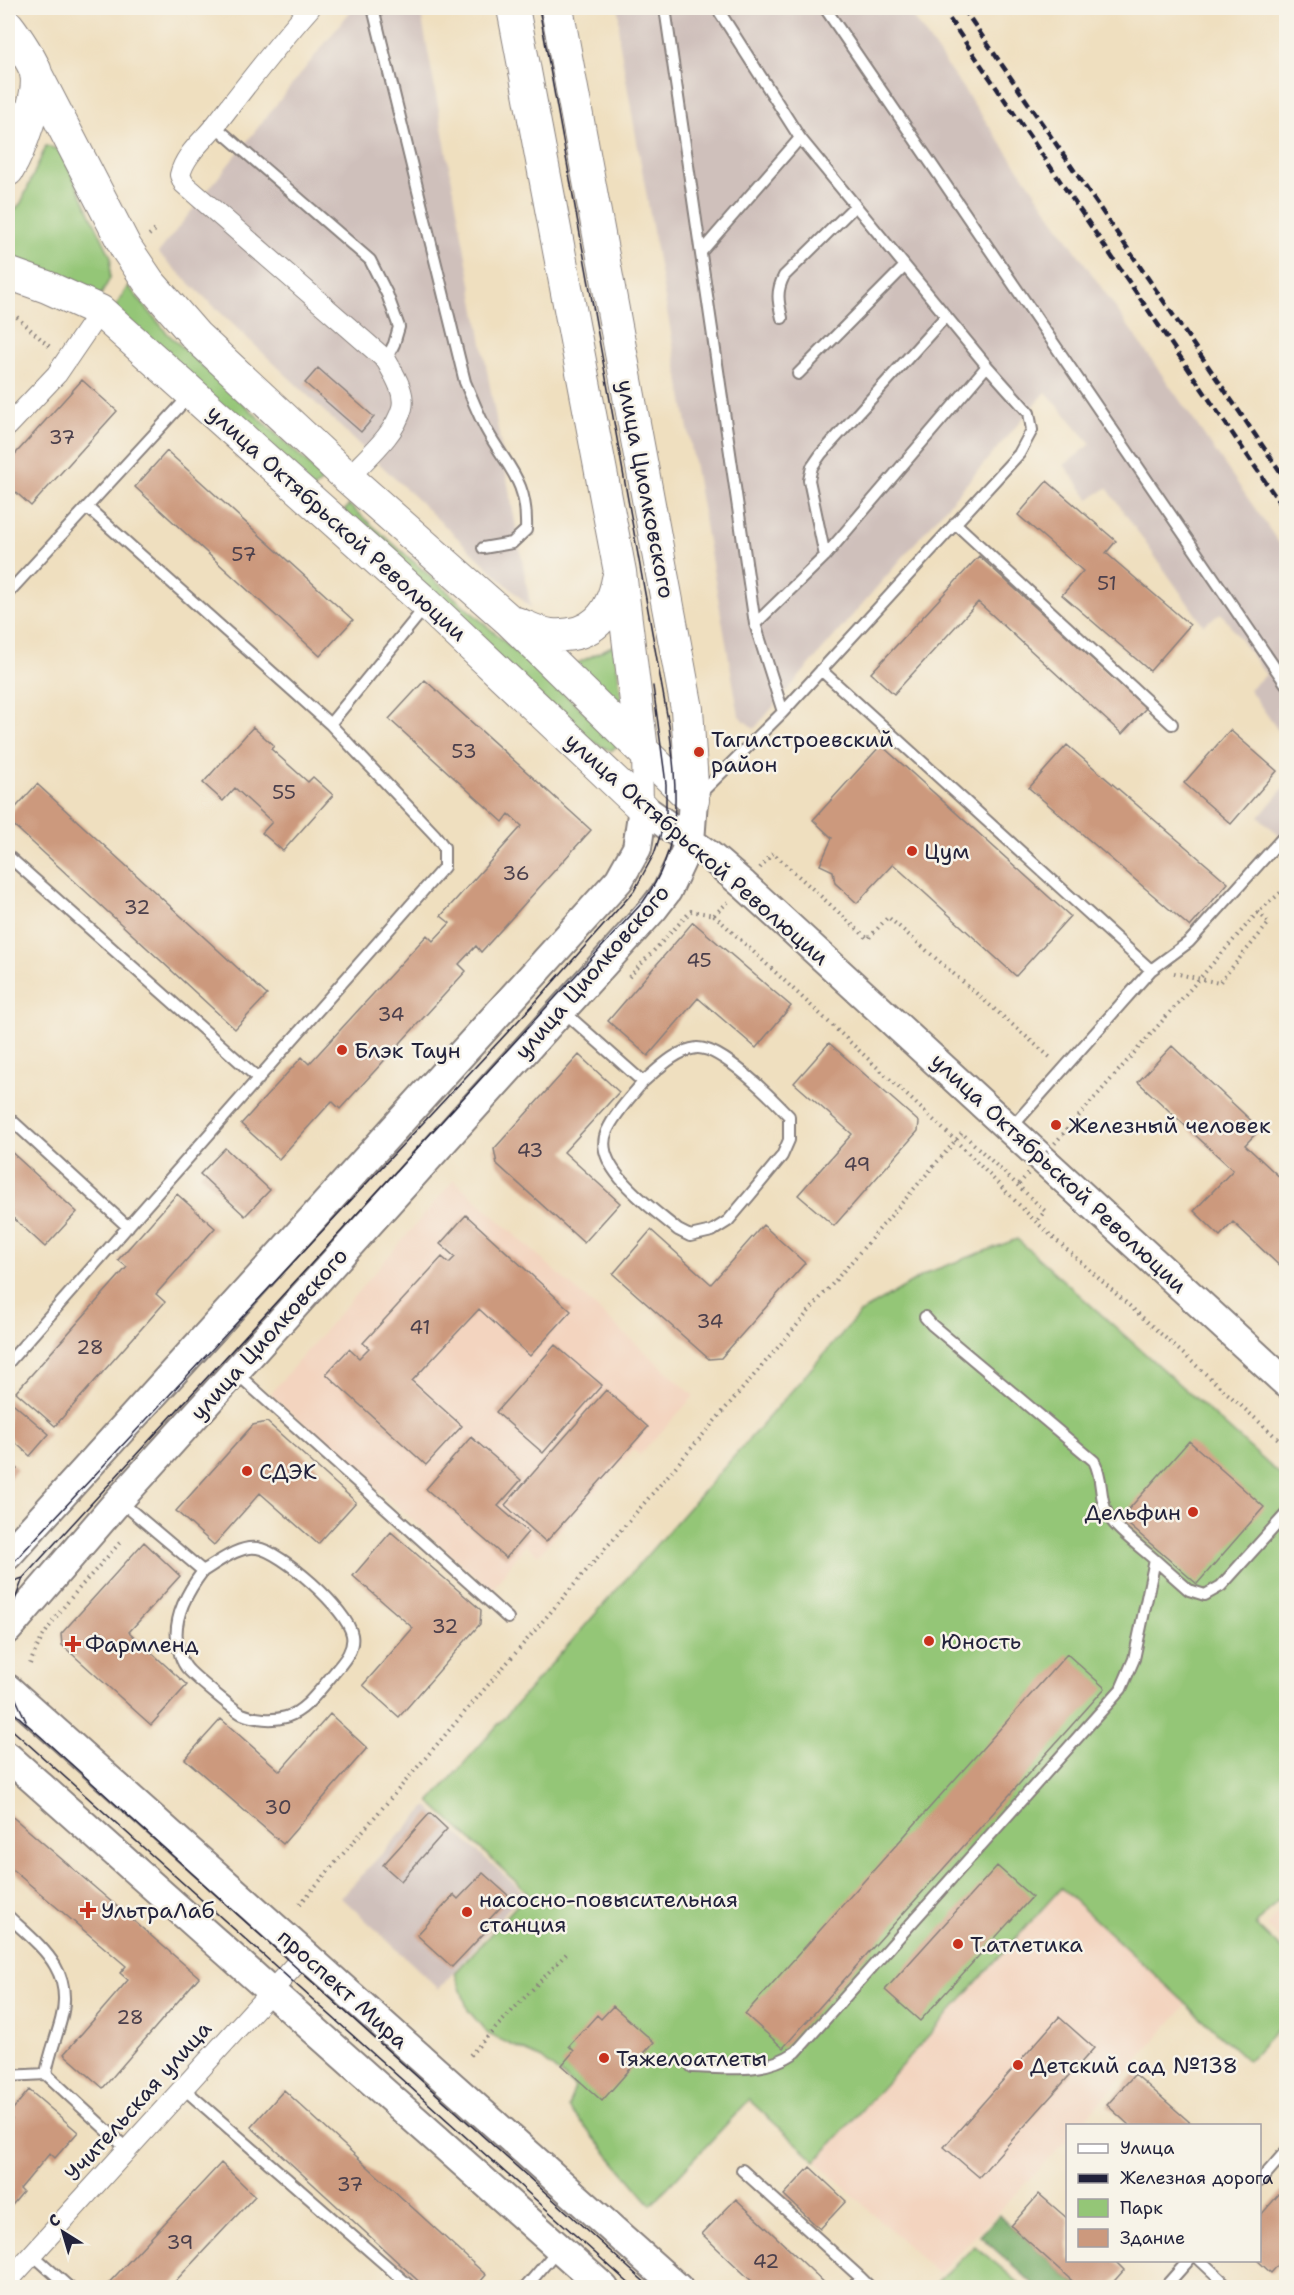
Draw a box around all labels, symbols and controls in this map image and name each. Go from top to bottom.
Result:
street label: улица Циолковского [611,377,681,601]
street label: улица Октябрьской Революции [201,398,473,648]
house number: 37 [49,424,75,450]
house number: 57 [231,541,257,567]
house number: 51 [1097,570,1117,596]
place label: Тагилстроевский район [711,725,893,779]
street label: улица Октябрьской Революции [559,726,835,972]
house number: 53 [451,738,477,764]
marker: Тагилстроевский район [692,745,706,759]
house number: 55 [272,779,296,805]
place label: Цум [924,837,969,866]
marker: Цум [905,844,919,858]
house number: 36 [502,860,530,886]
street label: улица Циолковского [508,879,676,1065]
house number: 32 [124,894,150,920]
house number: 45 [686,947,712,973]
house number: 34 [377,1001,405,1027]
place label: Блэк Таун [354,1036,461,1065]
marker: Блэк Таун [335,1043,349,1057]
street label: улица Октябрьской Революции [925,1046,1193,1300]
place label: Железный человек [1068,1111,1271,1140]
marker: Железный человек [1049,1118,1063,1132]
house number: 43 [517,1137,543,1163]
house number: 49 [843,1151,871,1177]
street label: улица Циолковского [184,1242,354,1426]
house number: 34 [696,1308,724,1334]
house number: 41 [409,1314,431,1340]
house number: 28 [76,1334,104,1360]
place label: СДЭК [259,1457,317,1486]
marker: СДЭК [240,1464,254,1478]
place label: Дельфин [1085,1498,1181,1527]
marker: Дельфин [1186,1505,1200,1519]
house number: 32 [432,1613,458,1639]
place label: Юность [941,1627,1021,1656]
place label: Фармленд [85,1630,199,1659]
marker: Юность [922,1634,936,1648]
marker: Фармленд [66,1637,80,1651]
house number: 30 [264,1794,292,1820]
place label: насосно-повысительная станция [479,1885,738,1939]
place label: УльтраЛаб [101,1896,215,1925]
marker: УльтраЛаб [79,1901,97,1919]
marker: насосно-повысительная станция [460,1905,474,1919]
street label: проспект Мира [272,1923,415,2056]
place label: Т.атлетика [970,1930,1083,1959]
marker: Т.атлетика [951,1937,965,1951]
house number: 28 [116,2004,144,2030]
street label: Учительская улица [58,2014,218,2187]
place label: Тяжелоатлеты [616,2044,767,2073]
marker: Тяжелоатлеты [597,2051,611,2065]
place label: Детский сад №138 [1030,2051,1238,2080]
marker: Детский сад №138 [1011,2058,1025,2072]
legend [1066,2124,1261,2262]
text: Улица [1120,2136,1174,2160]
text: Железная дорога [1120,2166,1273,2190]
house number: 37 [337,2171,363,2197]
text: Парк [1120,2196,1163,2220]
north arrow [33,2202,93,2262]
text: С [44,2209,65,2232]
text: Здание [1120,2226,1185,2250]
house number: 39 [167,2229,193,2255]
house number: 42 [753,2248,779,2274]

